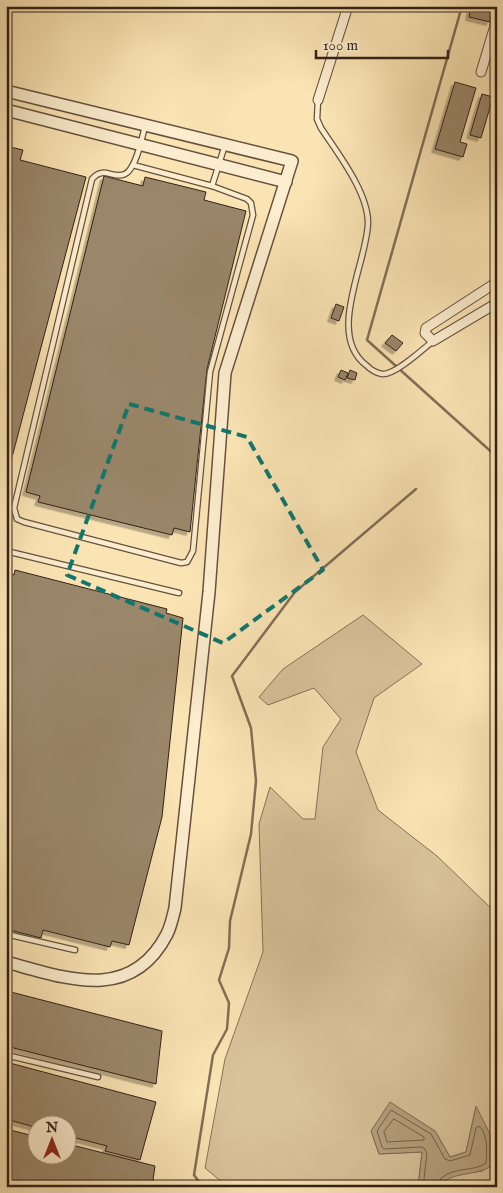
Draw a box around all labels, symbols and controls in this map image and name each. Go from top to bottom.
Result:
scale bar [316,28,448,60]
text: 100 m [323,36,359,55]
north arrow [28,1116,78,1166]
text: N [45,1119,58,1137]

